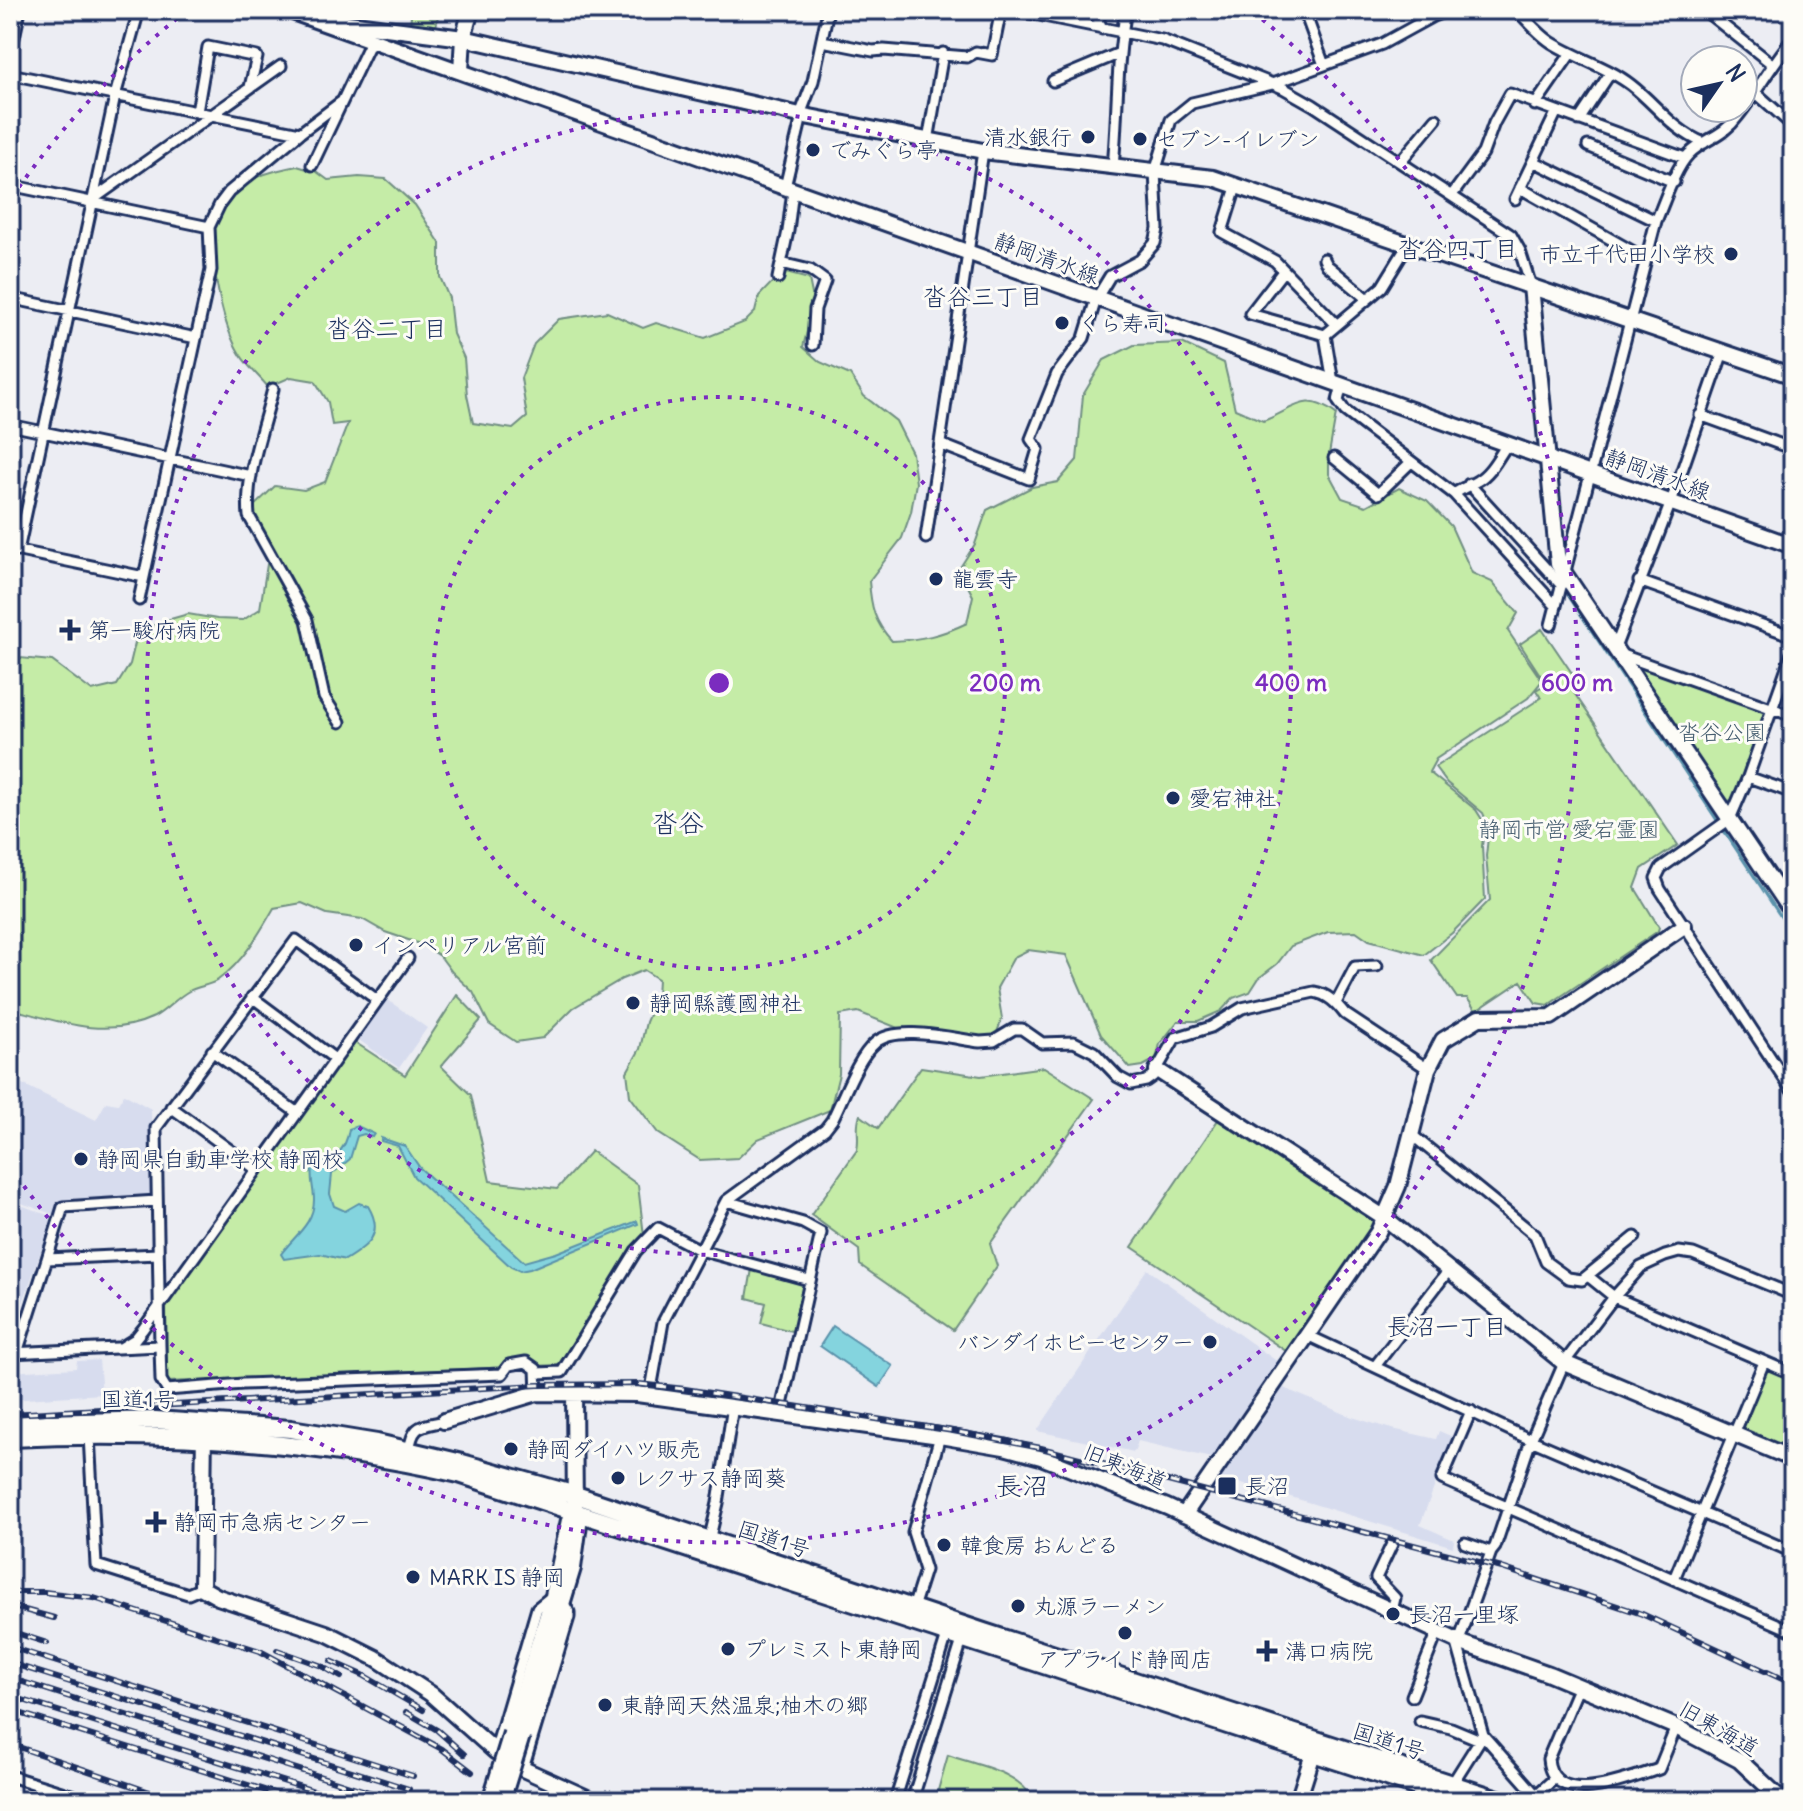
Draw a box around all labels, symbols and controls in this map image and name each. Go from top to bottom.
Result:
north arrow [1679,44,1759,124]
text: N [1720,59,1751,87]
place label: 清水銀行 [984,123,1072,151]
place label: セブン-イレブン [1156,125,1319,153]
marker: 清水銀行 [1079,128,1097,146]
marker: セブン-イレブン [1131,130,1149,148]
place label: でみぐら亭 [829,136,938,164]
marker: でみぐら亭 [804,141,822,159]
street label: 静岡清水線 [991,226,1103,290]
district label: 沓谷四丁目 [1398,233,1518,263]
place label: 市立千代田小学校 [1539,240,1715,268]
marker: 市立千代田小学校 [1722,245,1740,263]
district label: 沓谷三丁目 [923,281,1043,311]
place label: くら寿司 [1078,309,1166,337]
district label: 沓谷二丁目 [327,313,447,343]
marker: くら寿司 [1053,314,1071,332]
street label: 静岡清水線 [1602,442,1714,506]
place label: 龍雲寺 [952,565,1018,593]
marker: 龍雲寺 [927,570,945,588]
place label: 第一駿府病院 [88,616,220,644]
marker: 第一駿府病院 [59,619,81,641]
text: 200 m [969,667,1041,697]
text: 400 m [1255,667,1327,697]
text: 600 m [1541,667,1613,697]
centre of rings [705,669,733,697]
park label: 沓谷公園 [1678,718,1766,746]
place label: 愛宕神社 [1189,784,1277,812]
marker: 愛宕神社 [1164,789,1182,807]
district label: 沓谷 [652,806,704,839]
park label: 静岡市営 愛宕霊園 [1478,815,1660,843]
place label: インペリアル宮前 [372,931,547,959]
marker: インペリアル宮前 [347,936,365,954]
place label: 靜岡縣護國神社 [649,989,803,1017]
marker: 靜岡縣護國神社 [624,994,642,1012]
place label: 静岡県自動車学校 静岡校 [97,1145,344,1173]
marker: 静岡県自動車学校 静岡校 [72,1150,90,1168]
district label: 長沼一丁目 [1387,1311,1507,1341]
place label: バンダイホビーセンター [957,1328,1194,1356]
marker: バンダイホビーセンター [1201,1333,1219,1351]
street label: 国道1号 [101,1385,175,1413]
place label: 静岡ダイハツ販売 [527,1435,701,1463]
street label: 旧東海道 [1079,1437,1171,1495]
marker: 静岡ダイハツ販売 [502,1440,520,1458]
place label: レクサス静岡葵 [634,1464,786,1492]
marker: レクサス静岡葵 [609,1469,627,1487]
district label: 長沼 [996,1469,1048,1502]
place label: 長沼 [1245,1472,1289,1500]
marker: 長沼 [1216,1475,1238,1497]
place label: 静岡市急病センター [174,1508,371,1536]
marker: 静岡市急病センター [145,1511,167,1533]
street label: 国道1号 [734,1514,814,1564]
place label: 韓食房 おんどる [960,1531,1119,1559]
marker: 韓食房 おんどる [935,1536,953,1554]
place label: MARK IS 静岡 [429,1563,565,1591]
marker: MARK IS 静岡 [404,1568,422,1586]
place label: 丸源ラーメン [1034,1592,1166,1620]
marker: 丸源ラーメン [1009,1597,1027,1615]
place label: 長沼一里塚 [1409,1600,1519,1628]
marker: 長沼一里塚 [1384,1605,1402,1623]
marker: アプライド静岡店 [1116,1624,1134,1642]
place label: プレミスト東静岡 [744,1635,922,1663]
place label: 溝口病院 [1285,1637,1373,1665]
marker: プレミスト東静岡 [719,1640,737,1658]
marker: 溝口病院 [1256,1640,1278,1662]
place label: アプライド静岡店 [1037,1645,1213,1673]
place label: 東静岡天然温泉;柚木の郷 [621,1691,868,1719]
street label: 旧東海道 [1674,1694,1764,1762]
marker: 東静岡天然温泉;柚木の郷 [596,1696,614,1714]
street label: 国道1号 [1349,1716,1429,1766]

